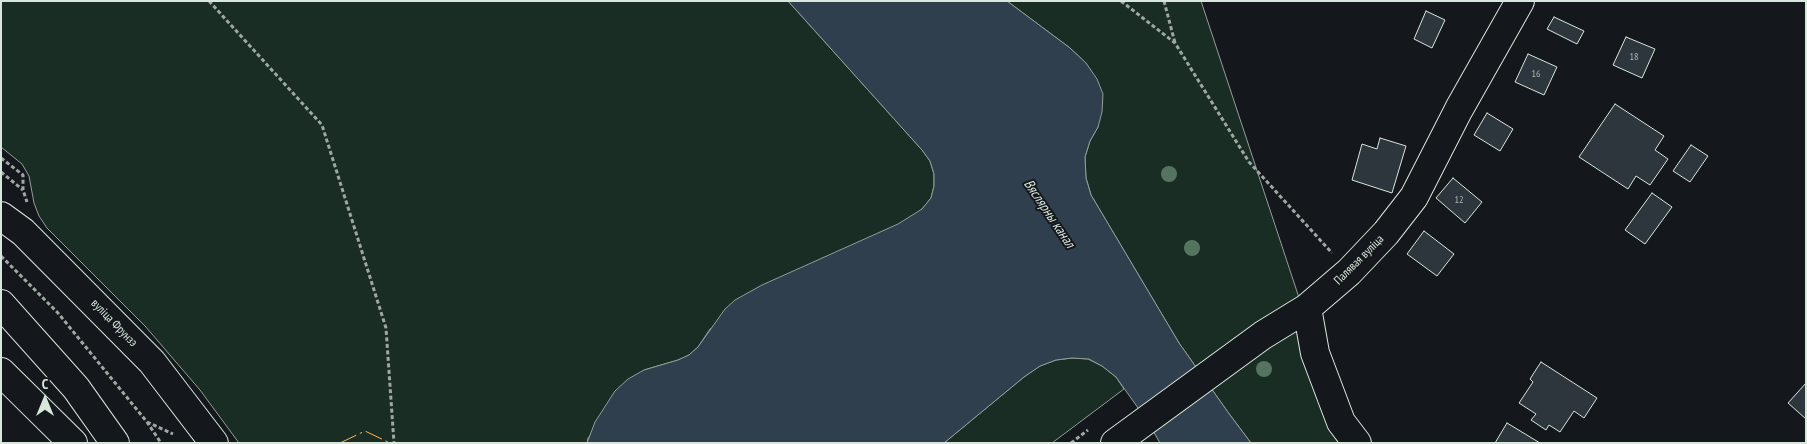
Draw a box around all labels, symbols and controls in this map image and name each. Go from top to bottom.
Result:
house number: 18 [1630,51,1638,63]
house number: 16 [1532,68,1540,80]
water label: Вяслярны канал [1020,177,1078,251]
house number: 12 [1455,194,1463,206]
street label: Палявая вуліца [1331,232,1387,288]
street label: вуліца Фрунзэ [88,296,140,350]
north arrow [20,374,70,424]
text: С [42,375,48,393]

